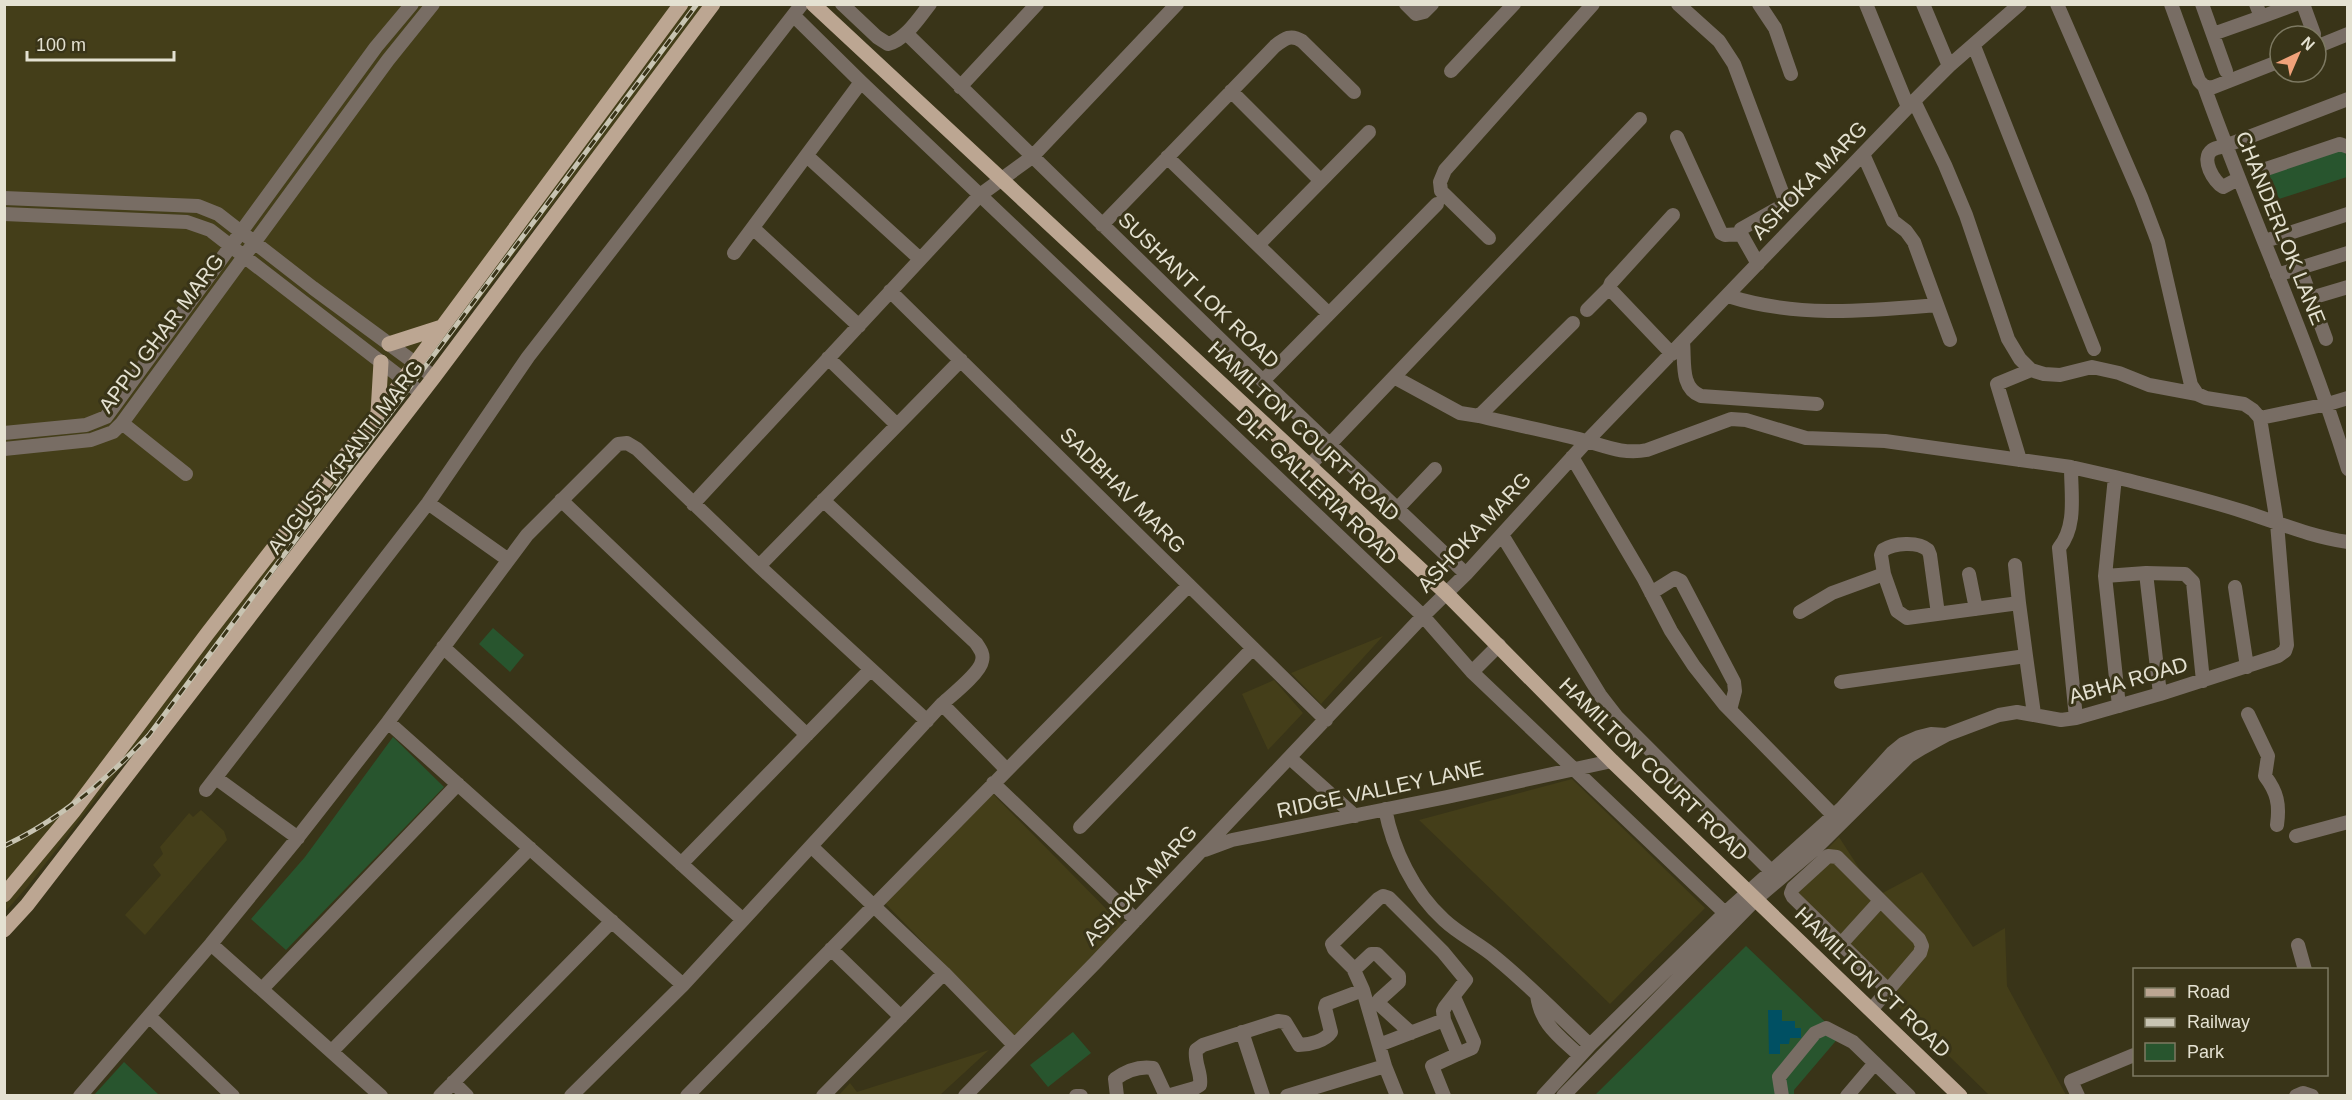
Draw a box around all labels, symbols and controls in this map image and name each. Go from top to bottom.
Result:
scale bar [27,24,174,62]
north arrow [2268,24,2328,84]
text: N [2298,33,2318,54]
text: 100 m [36,35,86,55]
street label: ASHOKA MARG [1747,116,1871,244]
street label: CHANDERLOK LANE [2232,128,2330,328]
street label: SUSHANT LOK ROAD [1114,207,1284,373]
street label: APPU GHAR MARG [94,249,228,417]
street label: HAMILTON COURT ROAD [1204,336,1404,526]
street label: AUGUST KRANTI MARG [262,356,428,558]
street label: DLF GALLERIA ROAD [1232,405,1402,569]
street label: SADBHAV MARG [1056,423,1190,557]
street label: ASHOKA MARG [1413,467,1535,597]
street label: ABHA ROAD [2066,652,2190,708]
street label: HAMILTON COURT ROAD [1555,673,1753,865]
street label: RIDGE VALLEY LANE [1275,756,1485,822]
street label: ASHOKA MARG [1079,820,1201,950]
street label: HAMILTON CT ROAD [1791,902,1955,1062]
legend [2133,968,2328,1076]
text: Road [2187,982,2230,1002]
text: Railway [2187,1012,2250,1032]
text: Park [2187,1042,2225,1062]

